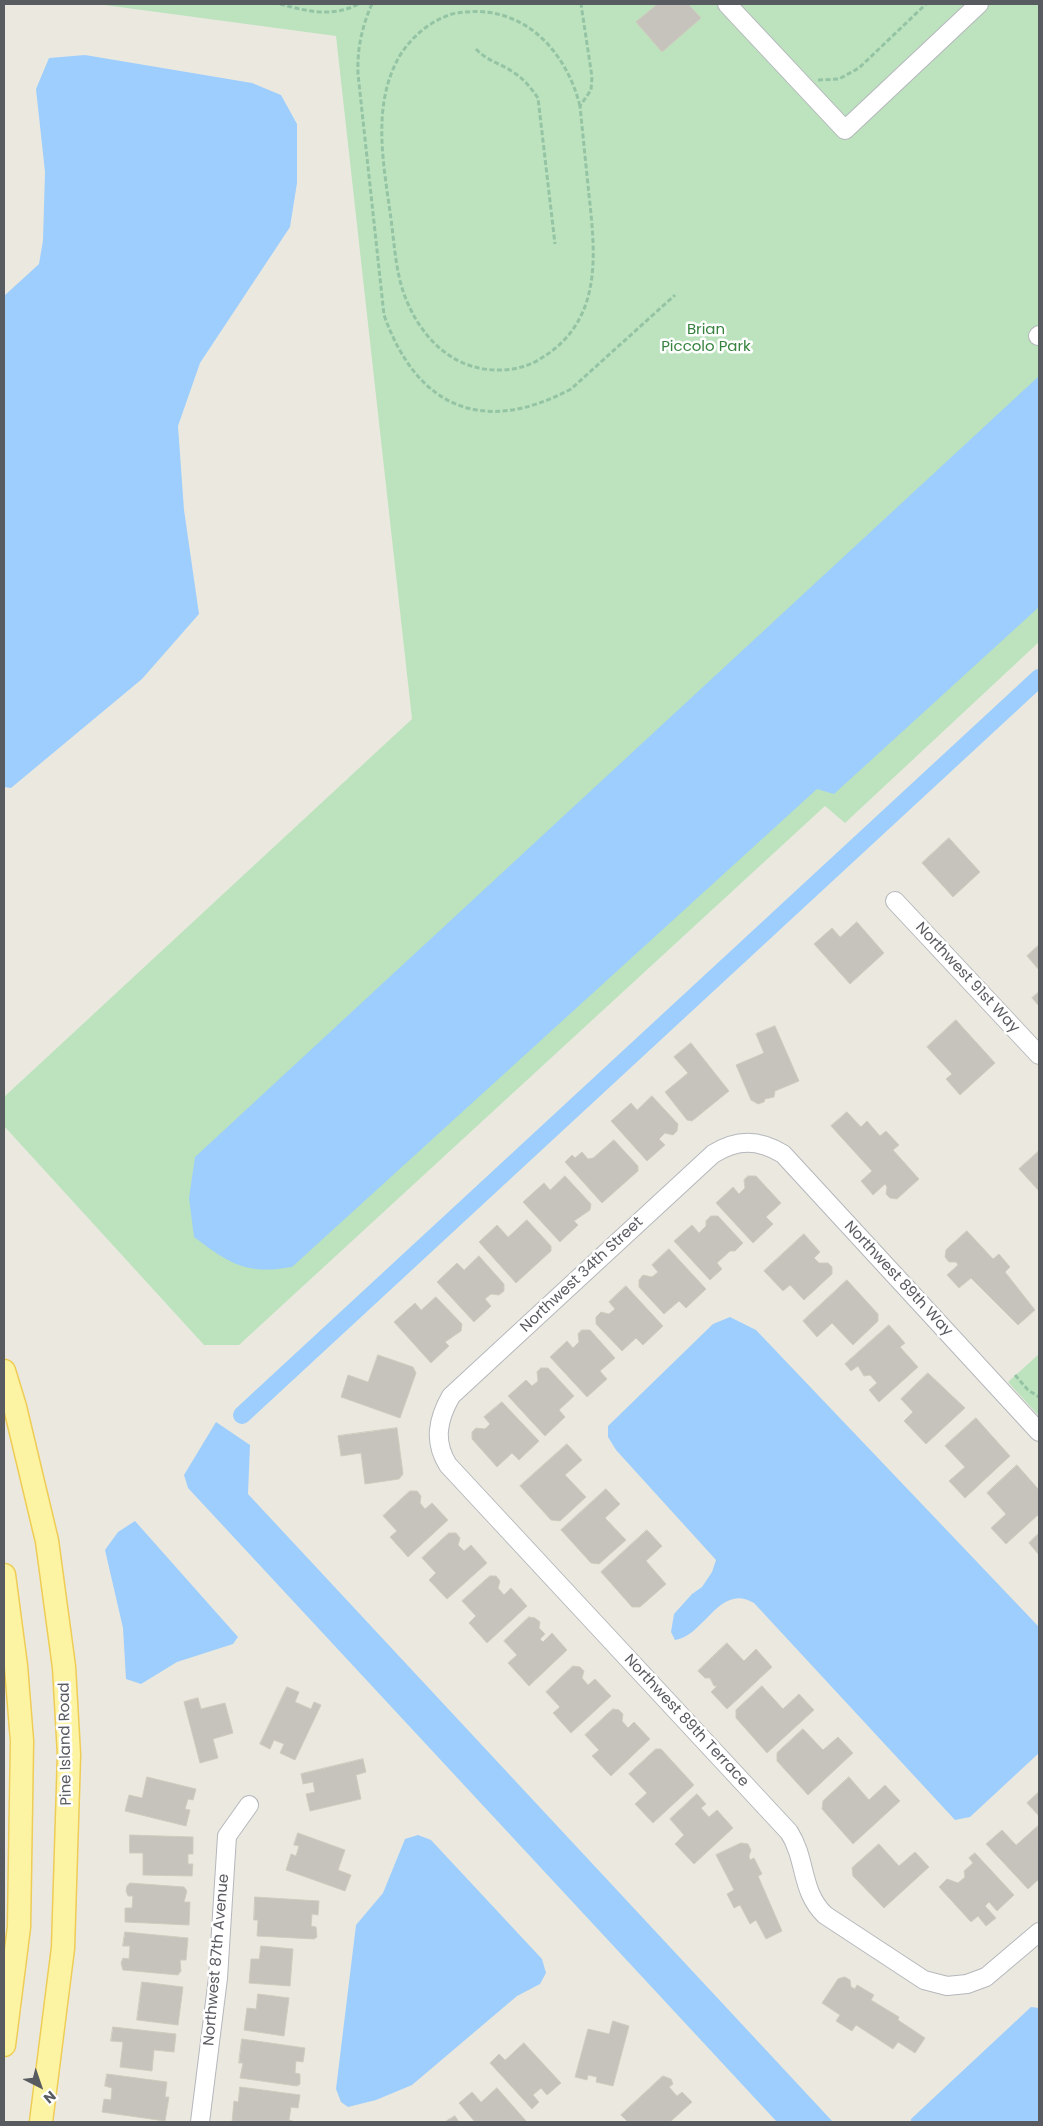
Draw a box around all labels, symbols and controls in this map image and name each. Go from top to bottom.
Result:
park label: Brian Piccolo Park [661,321,751,356]
street label: Northwest 91st Way [911,919,1023,1037]
street label: Northwest 34th Street [517,1214,647,1336]
street label: Northwest 89th Way [840,1218,956,1340]
street label: Northwest 89th Terrace [620,1651,752,1791]
street label: Pine Island Road [56,1682,76,1806]
street label: Northwest 87th Avenue [201,1873,233,2047]
north arrow [15,2061,65,2111]
text: N [39,2086,60,2108]

